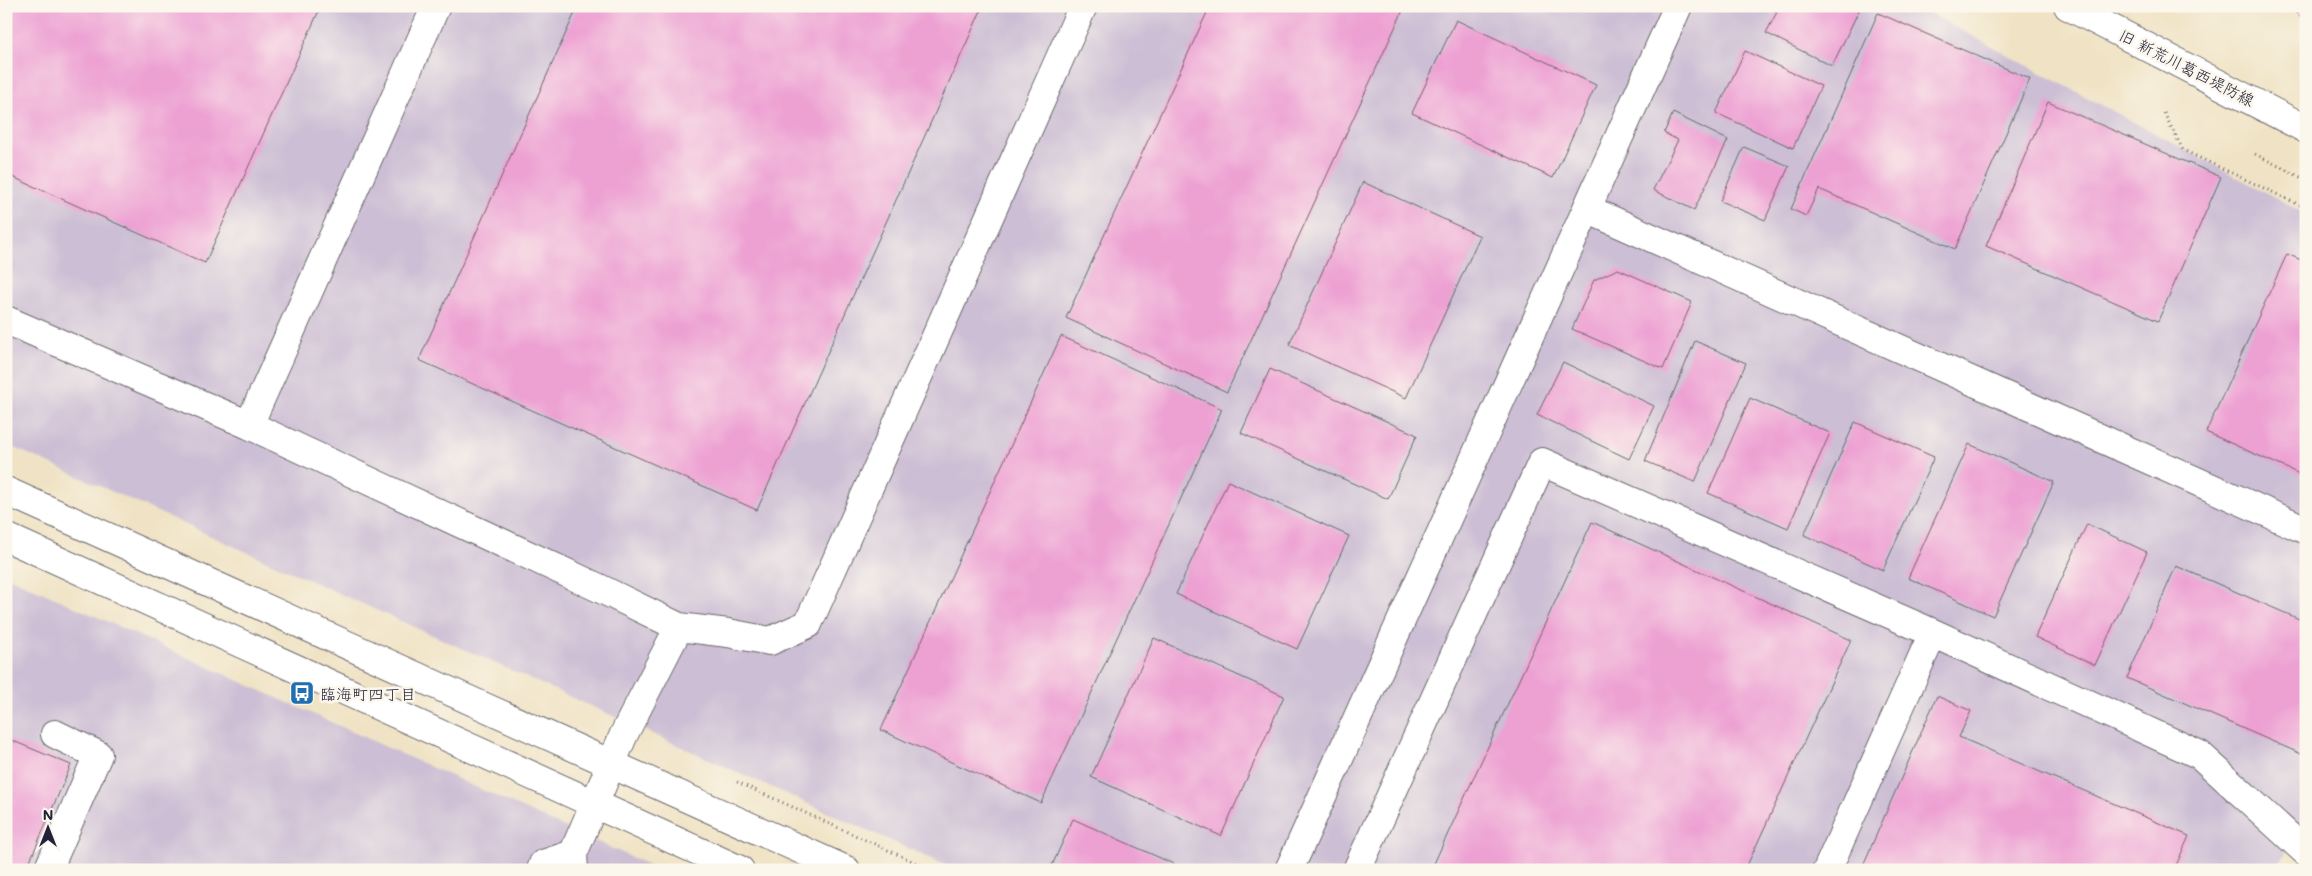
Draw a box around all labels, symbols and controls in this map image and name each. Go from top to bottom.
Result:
street label: 旧 新荒川葛西堤防線 [2116,24,2258,110]
bus stop icon: 臨海町四丁目 [289,680,315,706]
place label: 臨海町四丁目 [320,683,416,704]
north arrow [22,804,72,854]
text: N [43,805,53,824]

